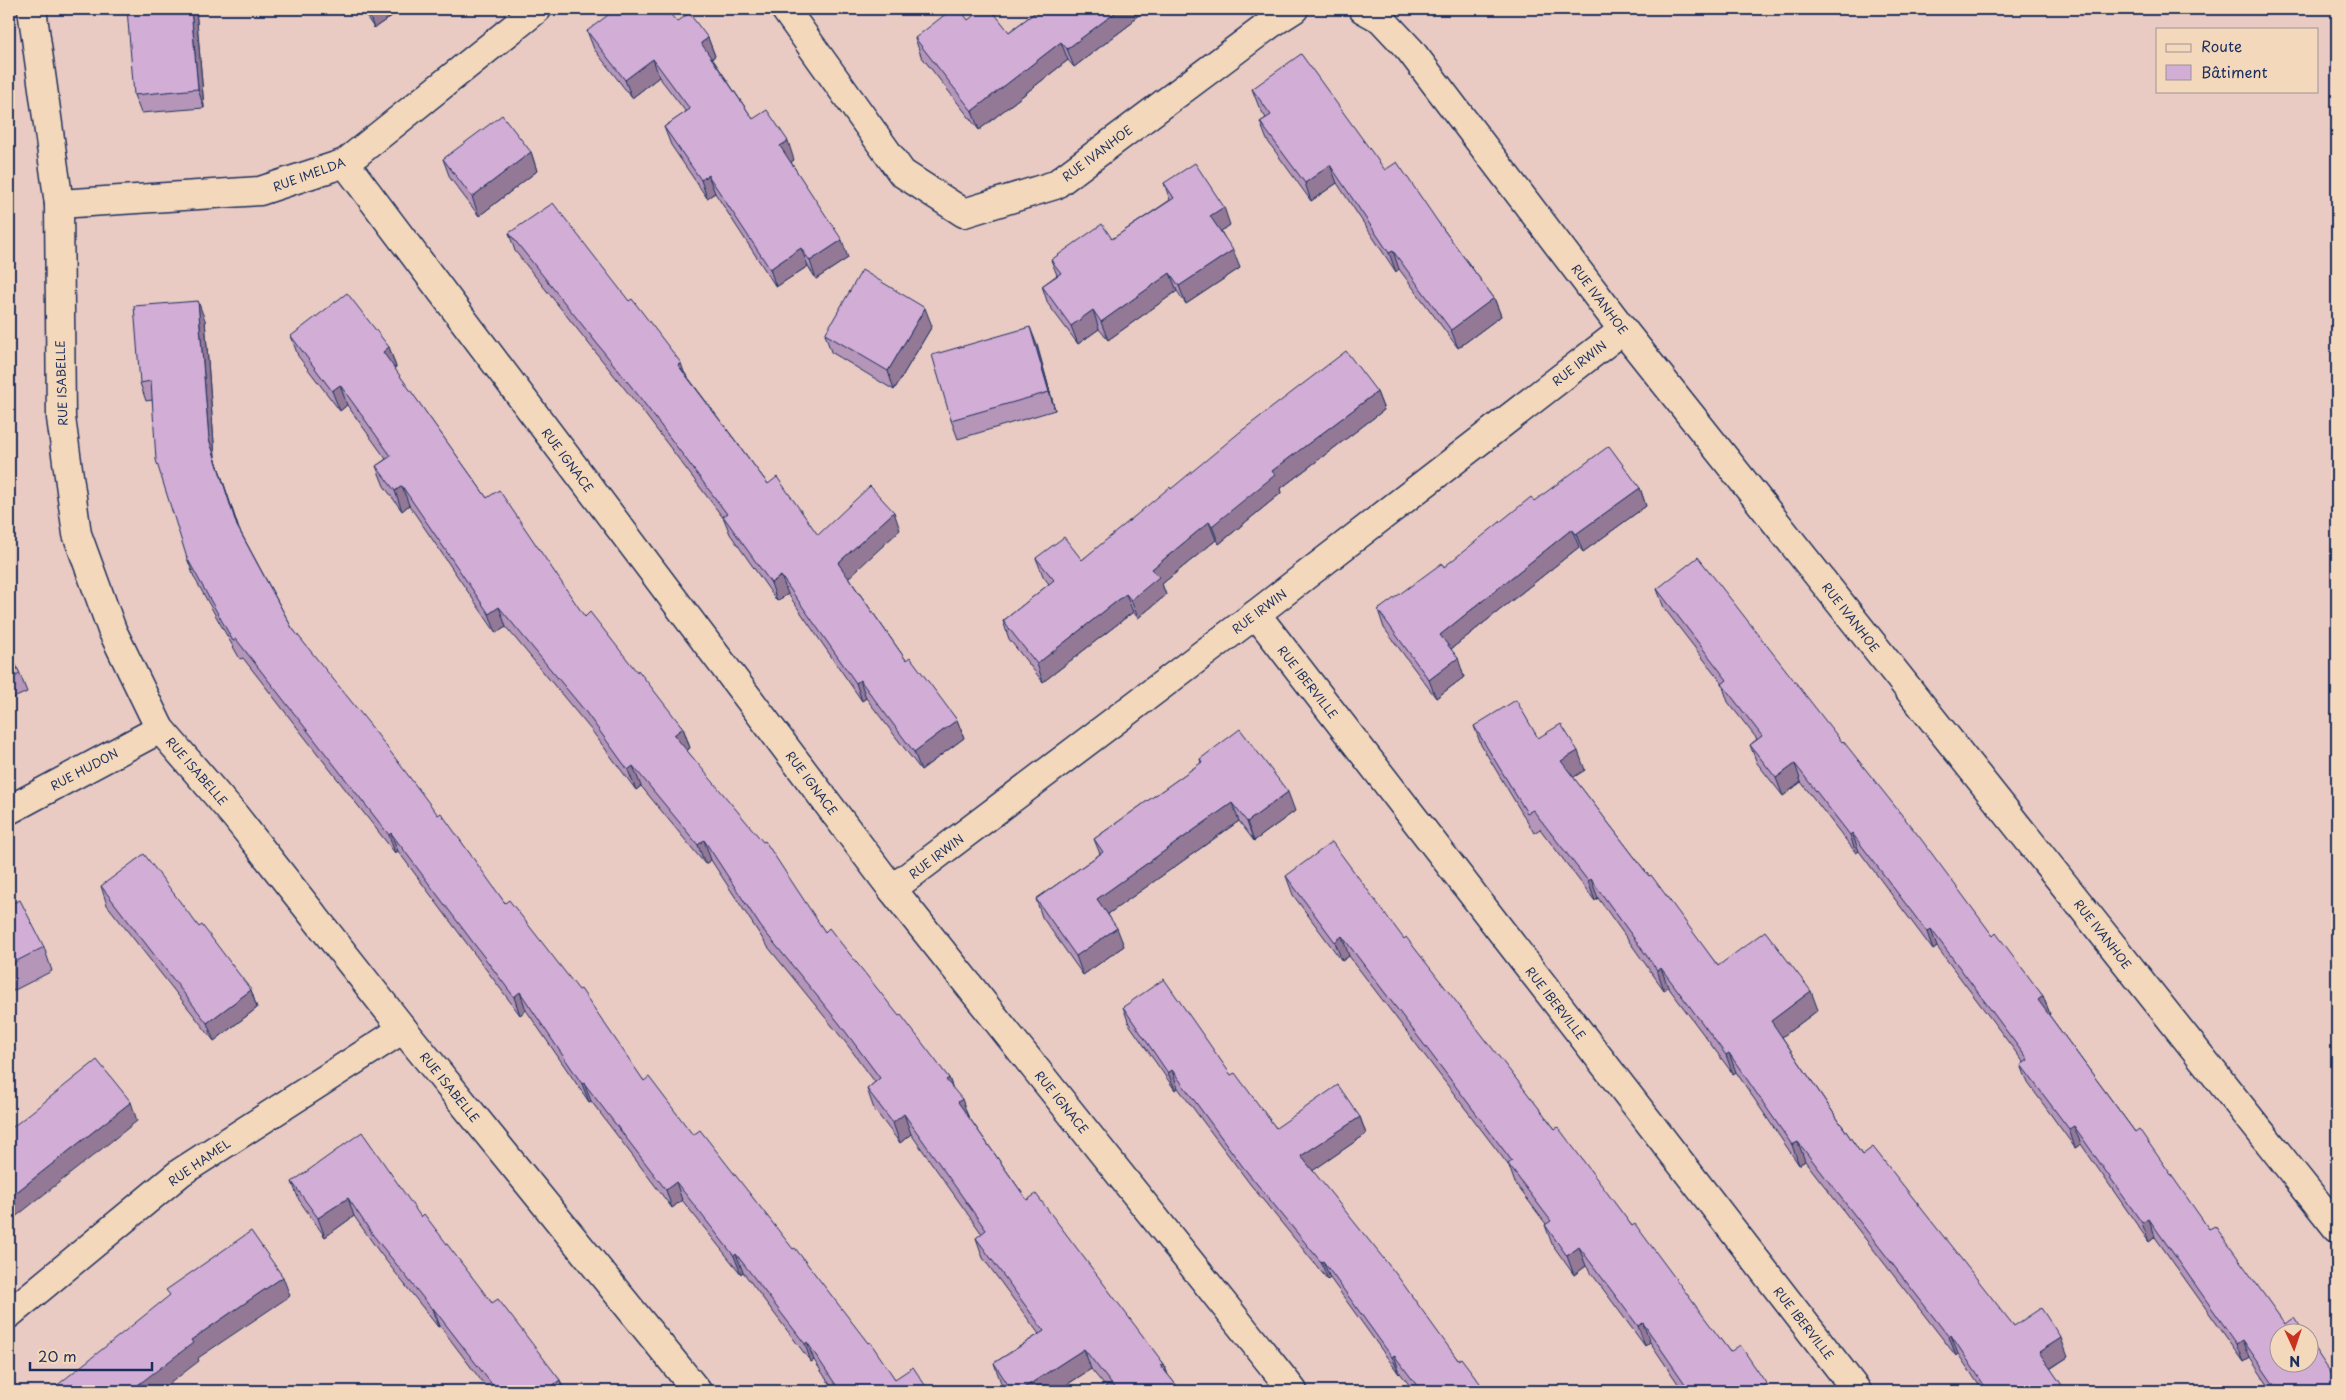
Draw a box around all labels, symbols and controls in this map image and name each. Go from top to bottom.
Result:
legend [2156,28,2318,92]
text: Route [2201,34,2242,57]
text: Bâtiment [2201,60,2268,83]
street label: RUE IVANHOE [1058,121,1136,185]
street label: RUE IMELDA [270,153,348,195]
street label: RUE IVANHOE [1568,260,1632,338]
street label: RUE IRWIN [1548,336,1610,390]
street label: RUE ISABELLE [50,340,71,426]
street label: RUE IGNACE [538,424,598,496]
street label: RUE IVANHOE [1818,578,1884,656]
street label: RUE IRWIN [1228,584,1290,638]
street label: RUE IBERVILLE [1274,642,1342,723]
street label: RUE ISABELLE [162,733,232,810]
street label: RUE HUDON [47,744,121,794]
street label: RUE IGNACE [782,747,842,819]
street label: RUE IRWIN [905,829,967,883]
street label: RUE IVANHOE [2070,895,2136,973]
street label: RUE IBERVILLE [1522,963,1590,1044]
street label: RUE ISABELLE [416,1048,484,1126]
street label: RUE IGNACE [1031,1067,1093,1138]
street label: RUE HAMEL [164,1134,234,1190]
street label: RUE IBERVILLE [1770,1283,1838,1364]
north arrow [2268,1322,2318,1372]
scale bar [30,1340,152,1372]
text: 20 m [38,1344,77,1367]
text: N [2289,1351,2301,1372]

